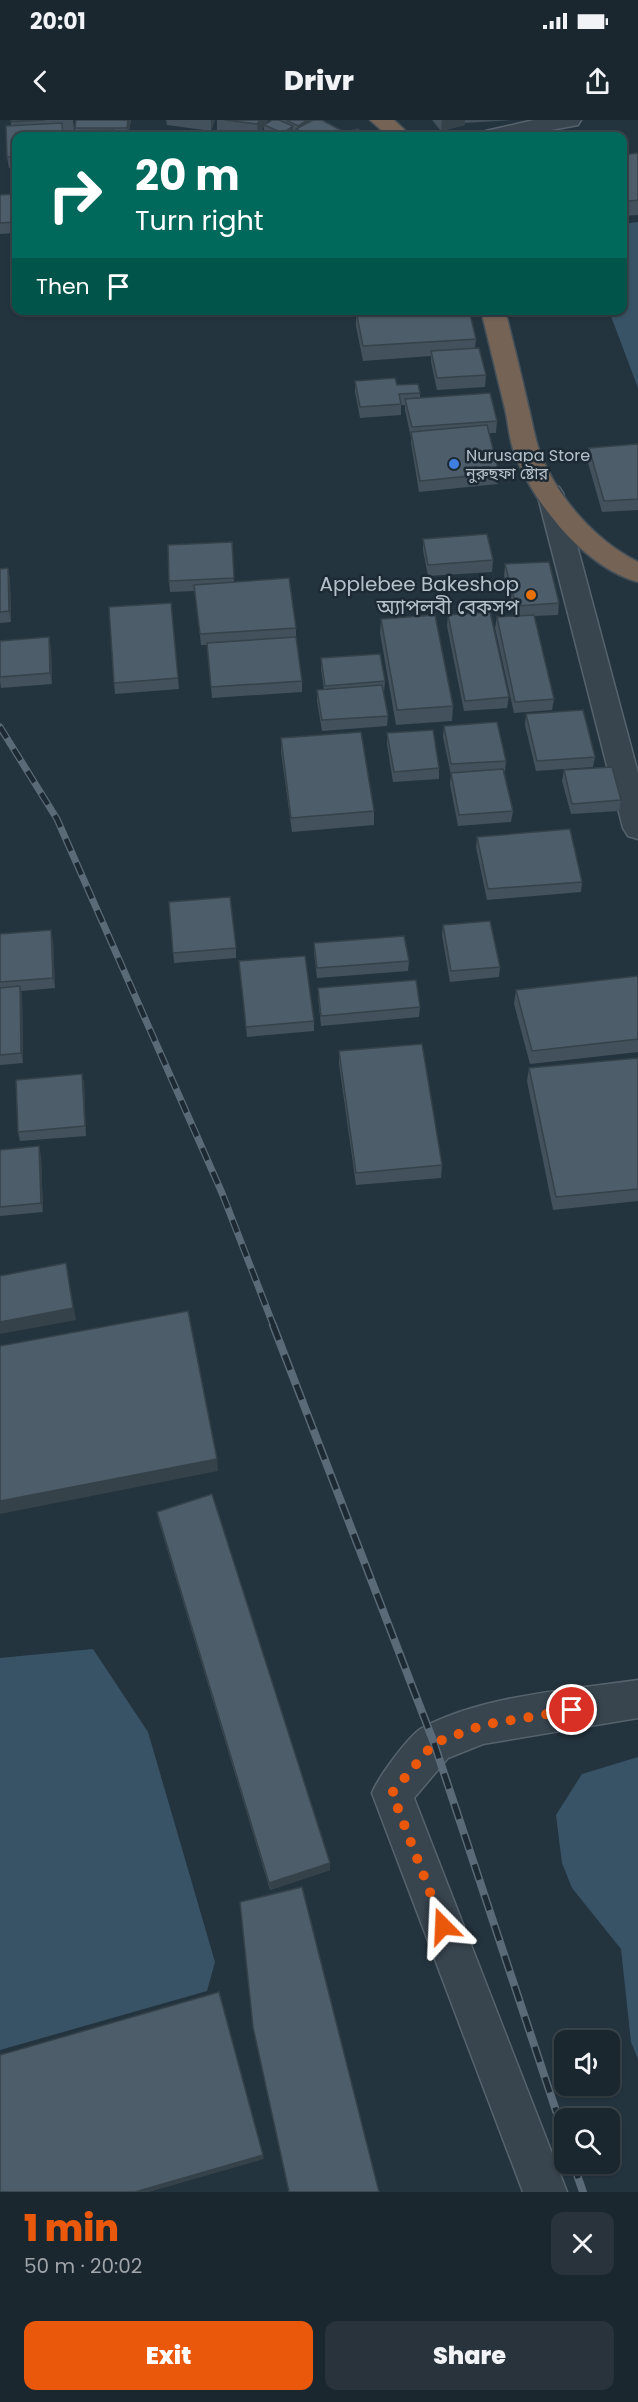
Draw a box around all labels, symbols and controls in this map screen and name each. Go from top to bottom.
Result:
text: 20:01 [30,6,86,37]
text: Drivr [284,62,354,99]
icon: back [24,65,57,98]
icon: share [581,65,614,98]
text: 20 m [135,146,240,205]
icon: right [36,156,114,234]
text: Turn right [135,202,264,239]
icon: arrive [102,270,135,303]
text: Then [36,271,90,302]
place label: Nurusapa Store নুরুছফা ষ্টোর [465,444,590,485]
marker: Nurusapa Store নুরুছফা ষ্টোর [447,457,461,471]
place label: Applebee Bakeshop অ্যাপলবী বেকসপ [319,570,520,621]
marker: Applebee Bakeshop অ্যাপলবী বেকসপ [524,588,538,602]
pin [546,1684,597,1735]
icon: arrive [555,1693,588,1726]
position arrow [411,1894,475,1958]
map controls [554,2030,620,2174]
button: sound [554,2030,620,2096]
button: search [554,2108,620,2174]
text: 1 min [24,2203,119,2254]
button: close [551,2212,614,2275]
text: 50 m · 20:02 [24,2252,142,2280]
button: Exit [24,2321,313,2390]
button: Share [325,2321,614,2390]

